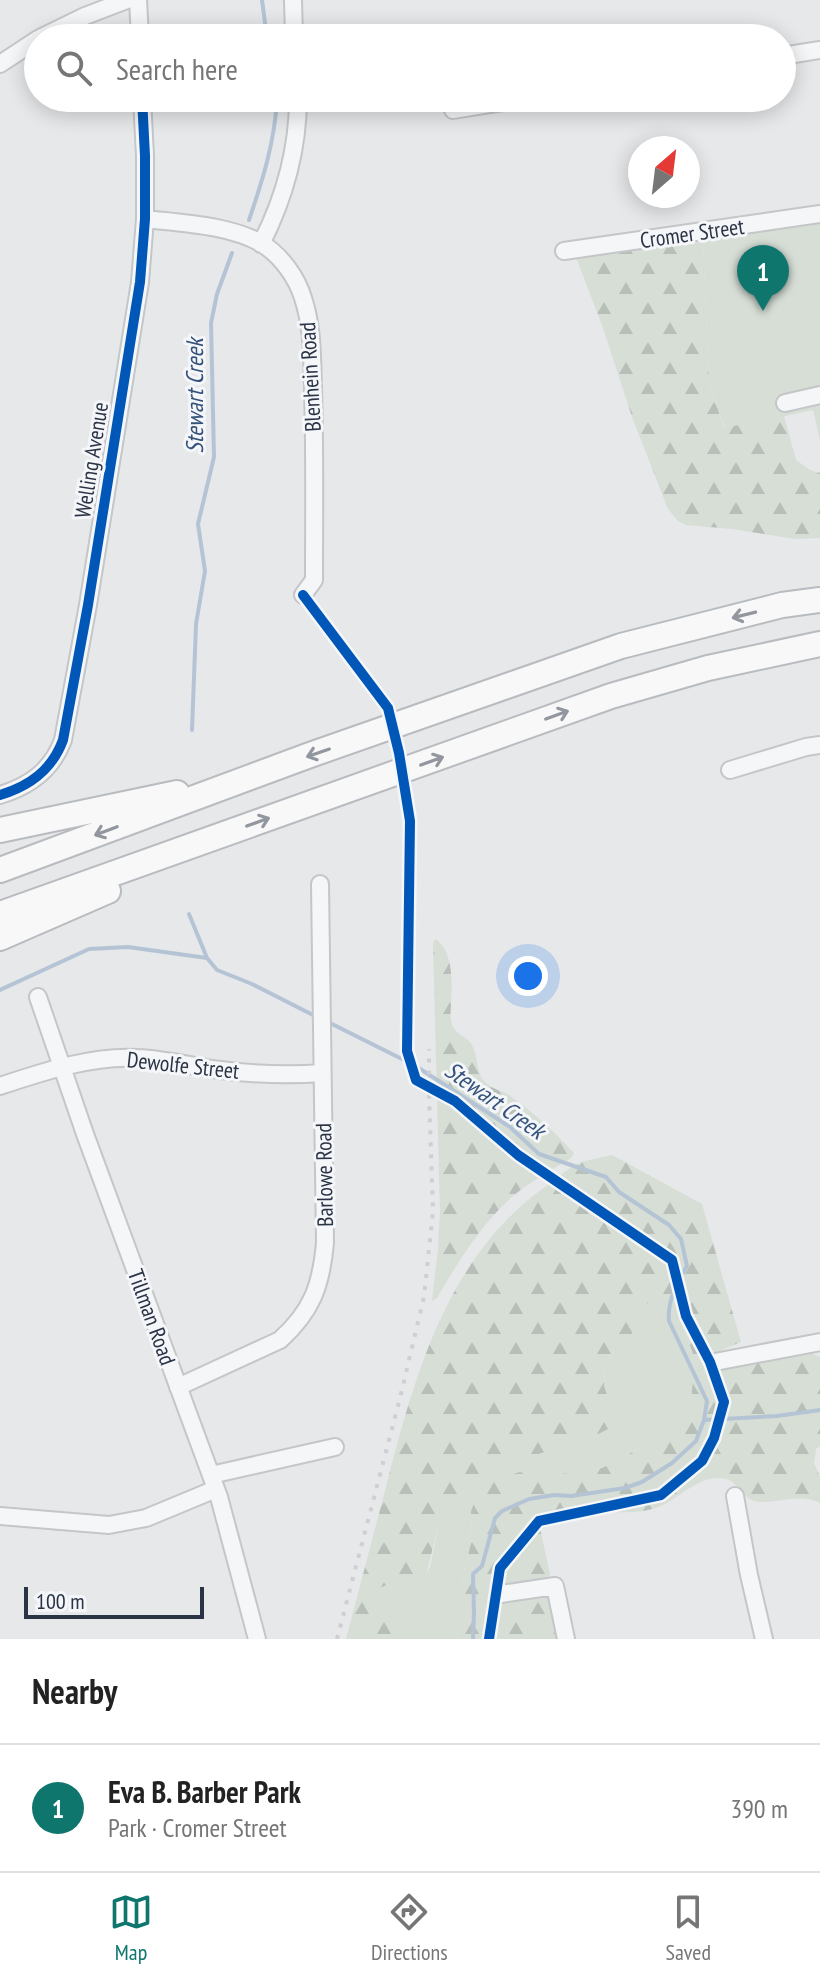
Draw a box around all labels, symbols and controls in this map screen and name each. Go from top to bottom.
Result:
search box [24,24,796,112]
icon: search [52,46,96,90]
text: Search here [116,49,238,88]
north arrow [628,136,700,208]
street label: Cromer Street [638,212,746,254]
pin: 1 [737,245,789,311]
street label: Blenhein Road [293,322,327,432]
water label: Stewart Creek [179,336,210,454]
street label: Welling Avenue [68,400,114,520]
one-way arrow [731,608,757,623]
one-way arrow [545,707,570,722]
one-way arrow [306,747,331,761]
one-way arrow [419,752,444,767]
one-way arrow [245,813,270,828]
one-way arrow [94,825,119,839]
your location [508,956,548,996]
street label: Dewolfe Street [126,1045,240,1085]
water label: Stewart Creek [439,1054,553,1147]
street label: Barlowe Road [309,1123,339,1227]
street label: Tillman Road [122,1265,182,1369]
scale bar [24,1583,204,1619]
text: 100 m [36,1587,85,1615]
text: Nearby [32,1669,117,1713]
text: Eva B. Barber Park [108,1772,301,1811]
text: 1 [52,1792,64,1825]
text: 390 m [730,1792,788,1825]
text: Park · Cromer Street [108,1811,287,1844]
tab: Map [109,1890,153,1966]
tab: Directions [371,1890,448,1966]
tab: Saved [666,1890,711,1966]

